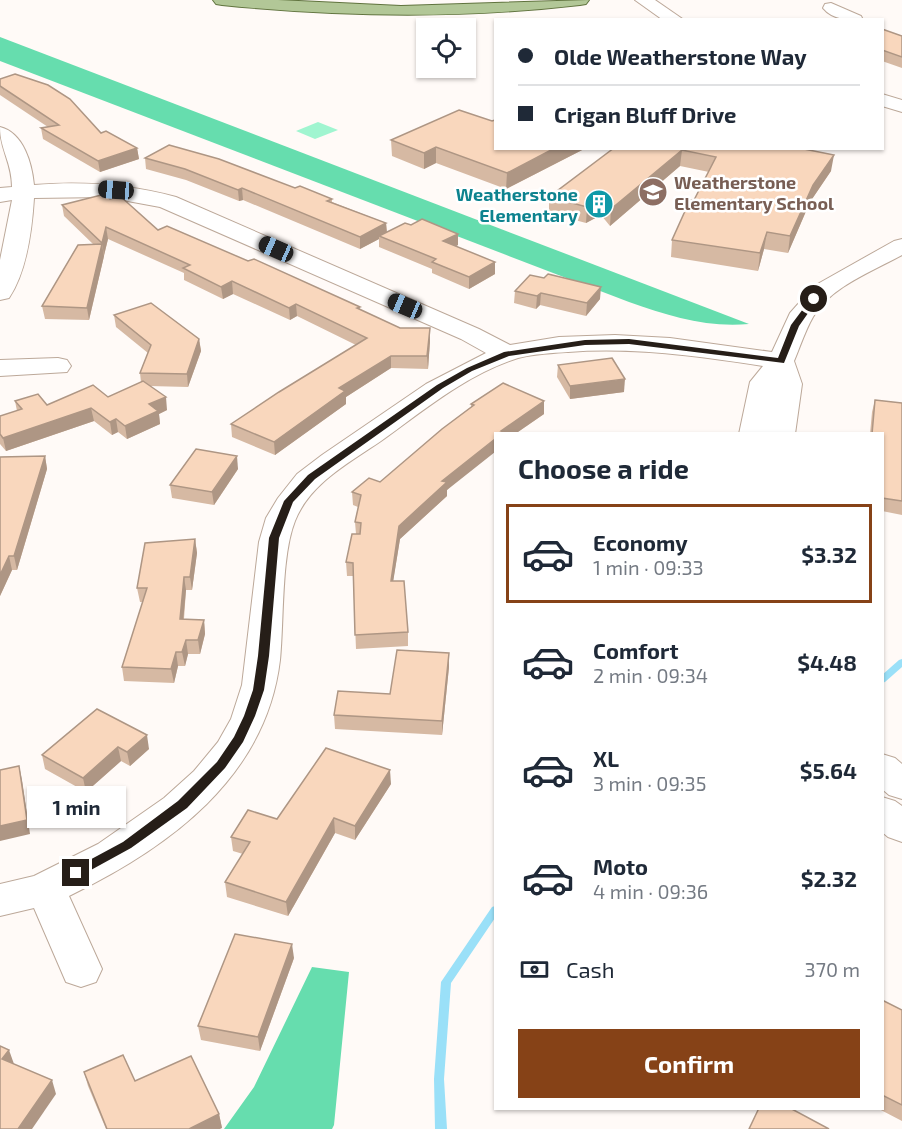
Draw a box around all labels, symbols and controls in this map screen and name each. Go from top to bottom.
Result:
map controls [416,18,476,78]
button: locate [416,18,476,78]
text: Olde Weatherstone Way [554,43,807,69]
text: Crigan Bluff Drive [554,101,737,127]
place label: Weatherstone Elementary School [674,171,834,214]
school or university icon: Weatherstone Elementary School [637,176,669,208]
car [97,180,135,200]
place label: Weatherstone Elementary [456,183,579,226]
building icon: Weatherstone Elementary [583,188,615,220]
car [256,233,296,265]
route start [800,285,827,312]
car [385,291,425,321]
text: Choose a ride [518,452,689,484]
icon: car [521,527,575,581]
text: Economy [593,529,688,555]
text: $3.32 [801,541,857,567]
text: 1 min · 09:33 [593,555,704,579]
icon: car [521,635,575,689]
text: Comfort [593,637,678,663]
text: $4.48 [797,649,857,675]
text: 2 min · 09:34 [593,663,708,687]
icon: car [521,743,575,797]
text: XL [593,745,619,771]
text: $5.64 [800,757,857,783]
text: 3 min · 09:35 [593,771,706,795]
callout: 1 min [26,786,125,828]
text: 1 min [52,795,101,819]
icon: car [521,851,575,905]
text: Moto [593,853,648,879]
route end [62,859,89,886]
text: $2.32 [801,865,857,891]
text: 4 min · 09:36 [593,879,708,903]
icon: cash [518,953,551,986]
text: Cash [566,956,615,982]
text: 370 m [805,957,860,981]
button: Confirm [518,1029,860,1098]

